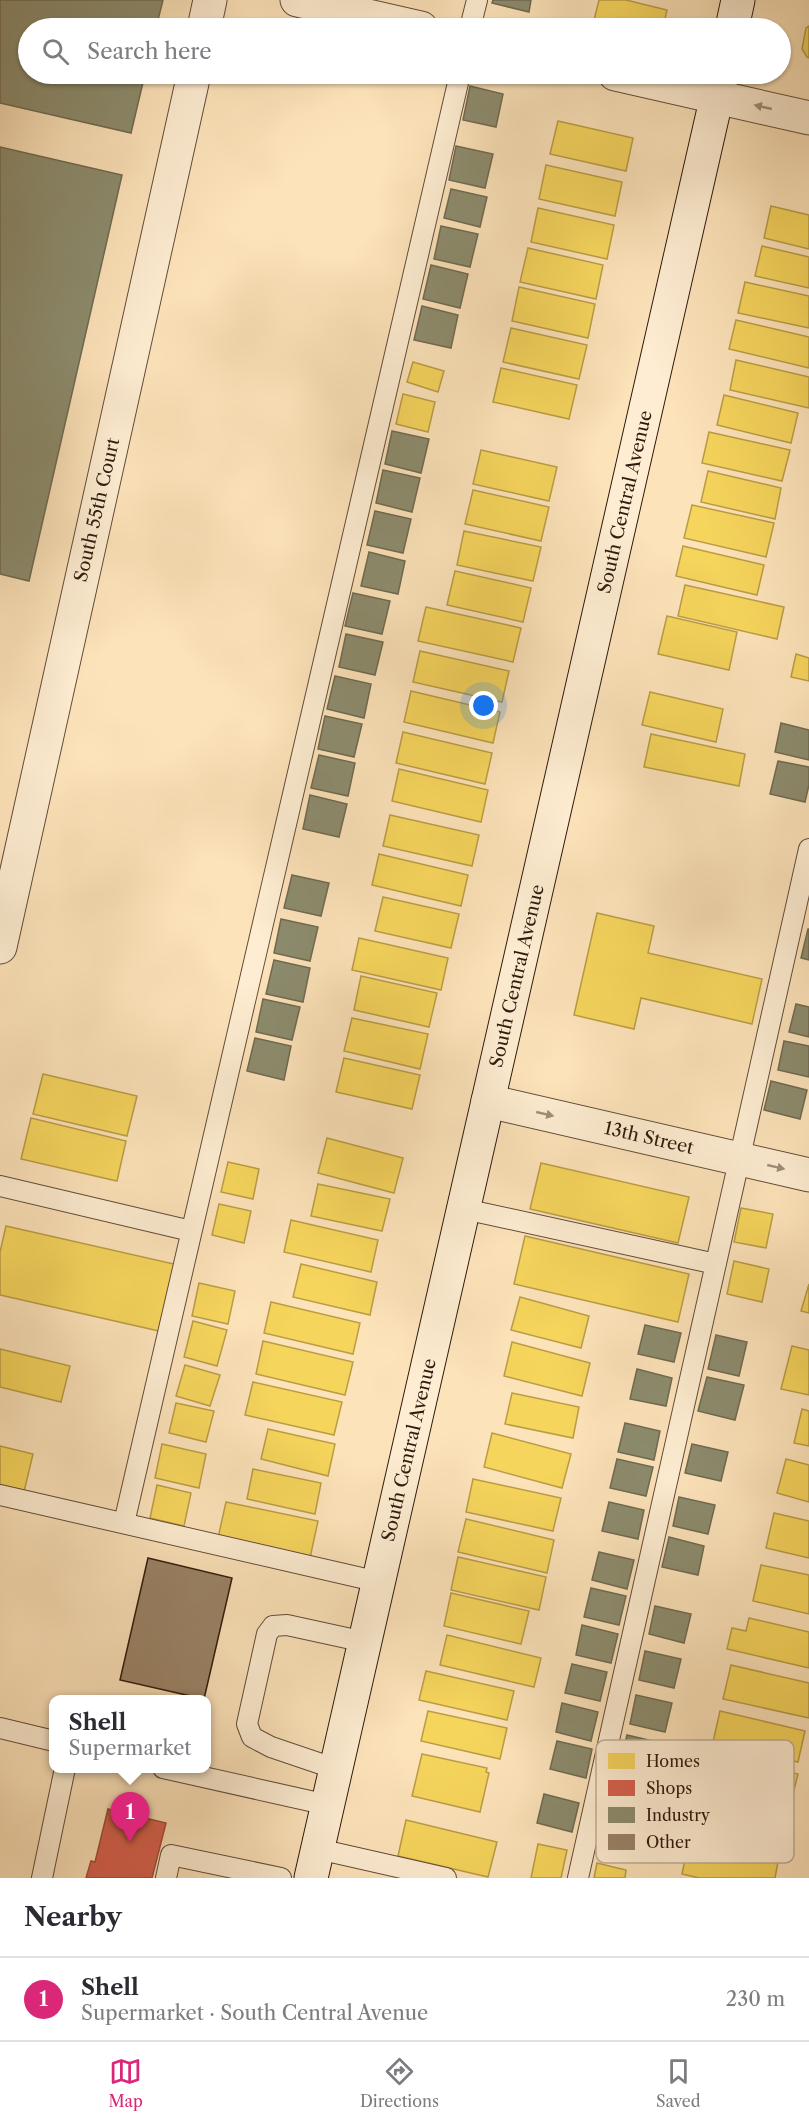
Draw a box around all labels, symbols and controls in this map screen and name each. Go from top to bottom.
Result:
search box [18,18,791,84]
icon: search [39,35,72,68]
text: Search here [87,38,212,65]
one-way arrow [753,102,772,111]
street label: South Central Avenue [593,408,657,596]
street label: South 55th Court [70,435,124,584]
your location [469,691,498,720]
street label: South Central Avenue [485,882,549,1070]
one-way arrow [536,1110,555,1119]
street label: 13th Street [602,1117,696,1159]
one-way arrow [767,1163,786,1172]
street label: South Central Avenue [377,1356,441,1544]
popup [49,1695,211,1773]
text: Shell [69,1709,126,1736]
text: Supermarket [69,1736,191,1760]
legend [596,1740,794,1863]
text: Homes [646,1751,700,1771]
text: Shops [646,1778,692,1798]
pin: 1 [110,1792,150,1842]
text: Industry [646,1805,711,1825]
text: Other [646,1832,691,1852]
text: Nearby [24,1901,122,1933]
text: Shell [81,1974,139,2001]
text: 1 [39,1987,48,2011]
text: 230 m [726,1987,785,2011]
text: Supermarket · South Central Avenue [81,2001,428,2025]
tab: Map [109,2055,143,2111]
tab: Directions [360,2055,439,2111]
tab: Saved [656,2055,700,2111]

